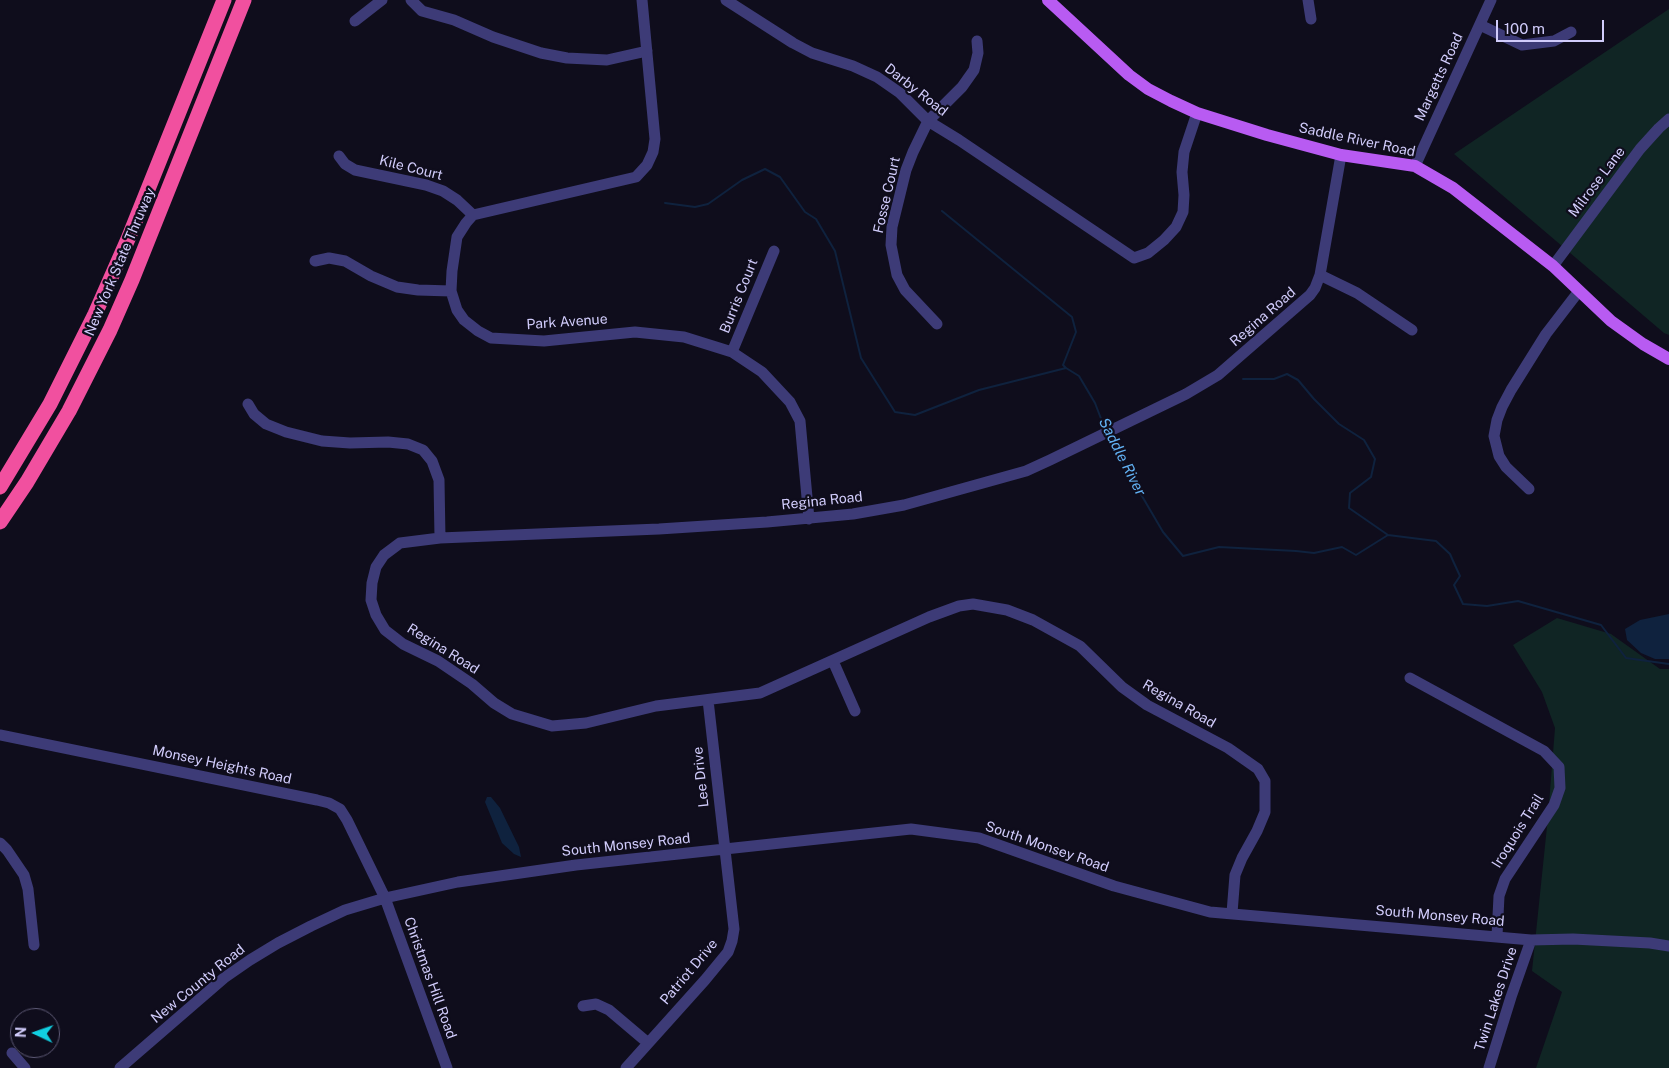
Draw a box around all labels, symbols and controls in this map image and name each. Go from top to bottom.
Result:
scale bar [1499,10,1606,42]
text: 100 m [1504,20,1545,37]
street label: Margetts Road [1411,30,1467,124]
street label: Darby Road [881,60,951,120]
street label: Saddle River Road [1297,119,1417,161]
street label: Milrose Lane [1565,144,1629,220]
street label: Kile Court [378,152,444,184]
street label: Fosse Court [870,155,904,235]
street label: New York State Thruway [81,185,159,339]
street label: Burris Court [716,256,762,336]
street label: Regina Road [1227,284,1299,350]
street label: Park Avenue [526,311,608,333]
water label: Saddle River [1095,415,1149,499]
street label: Regina Road [780,488,864,514]
street label: Regina Road [404,620,482,678]
street label: Regina Road [1139,676,1219,732]
street label: Monsey Heights Road [151,742,293,788]
street label: Lee Drive [689,746,713,808]
street label: Iroquois Trail [1489,791,1547,871]
street label: South Monsey Road [983,818,1111,876]
street label: South Monsey Road [561,830,691,860]
street label: South Monsey Road [1375,902,1505,930]
street label: Christmas Hill Road [400,915,460,1041]
street label: Patriot Drive [657,936,721,1008]
street label: New County Road [148,941,248,1027]
street label: Twin Lakes Drive [1471,945,1521,1053]
north arrow [10,1008,60,1058]
text: N [13,1026,29,1038]

